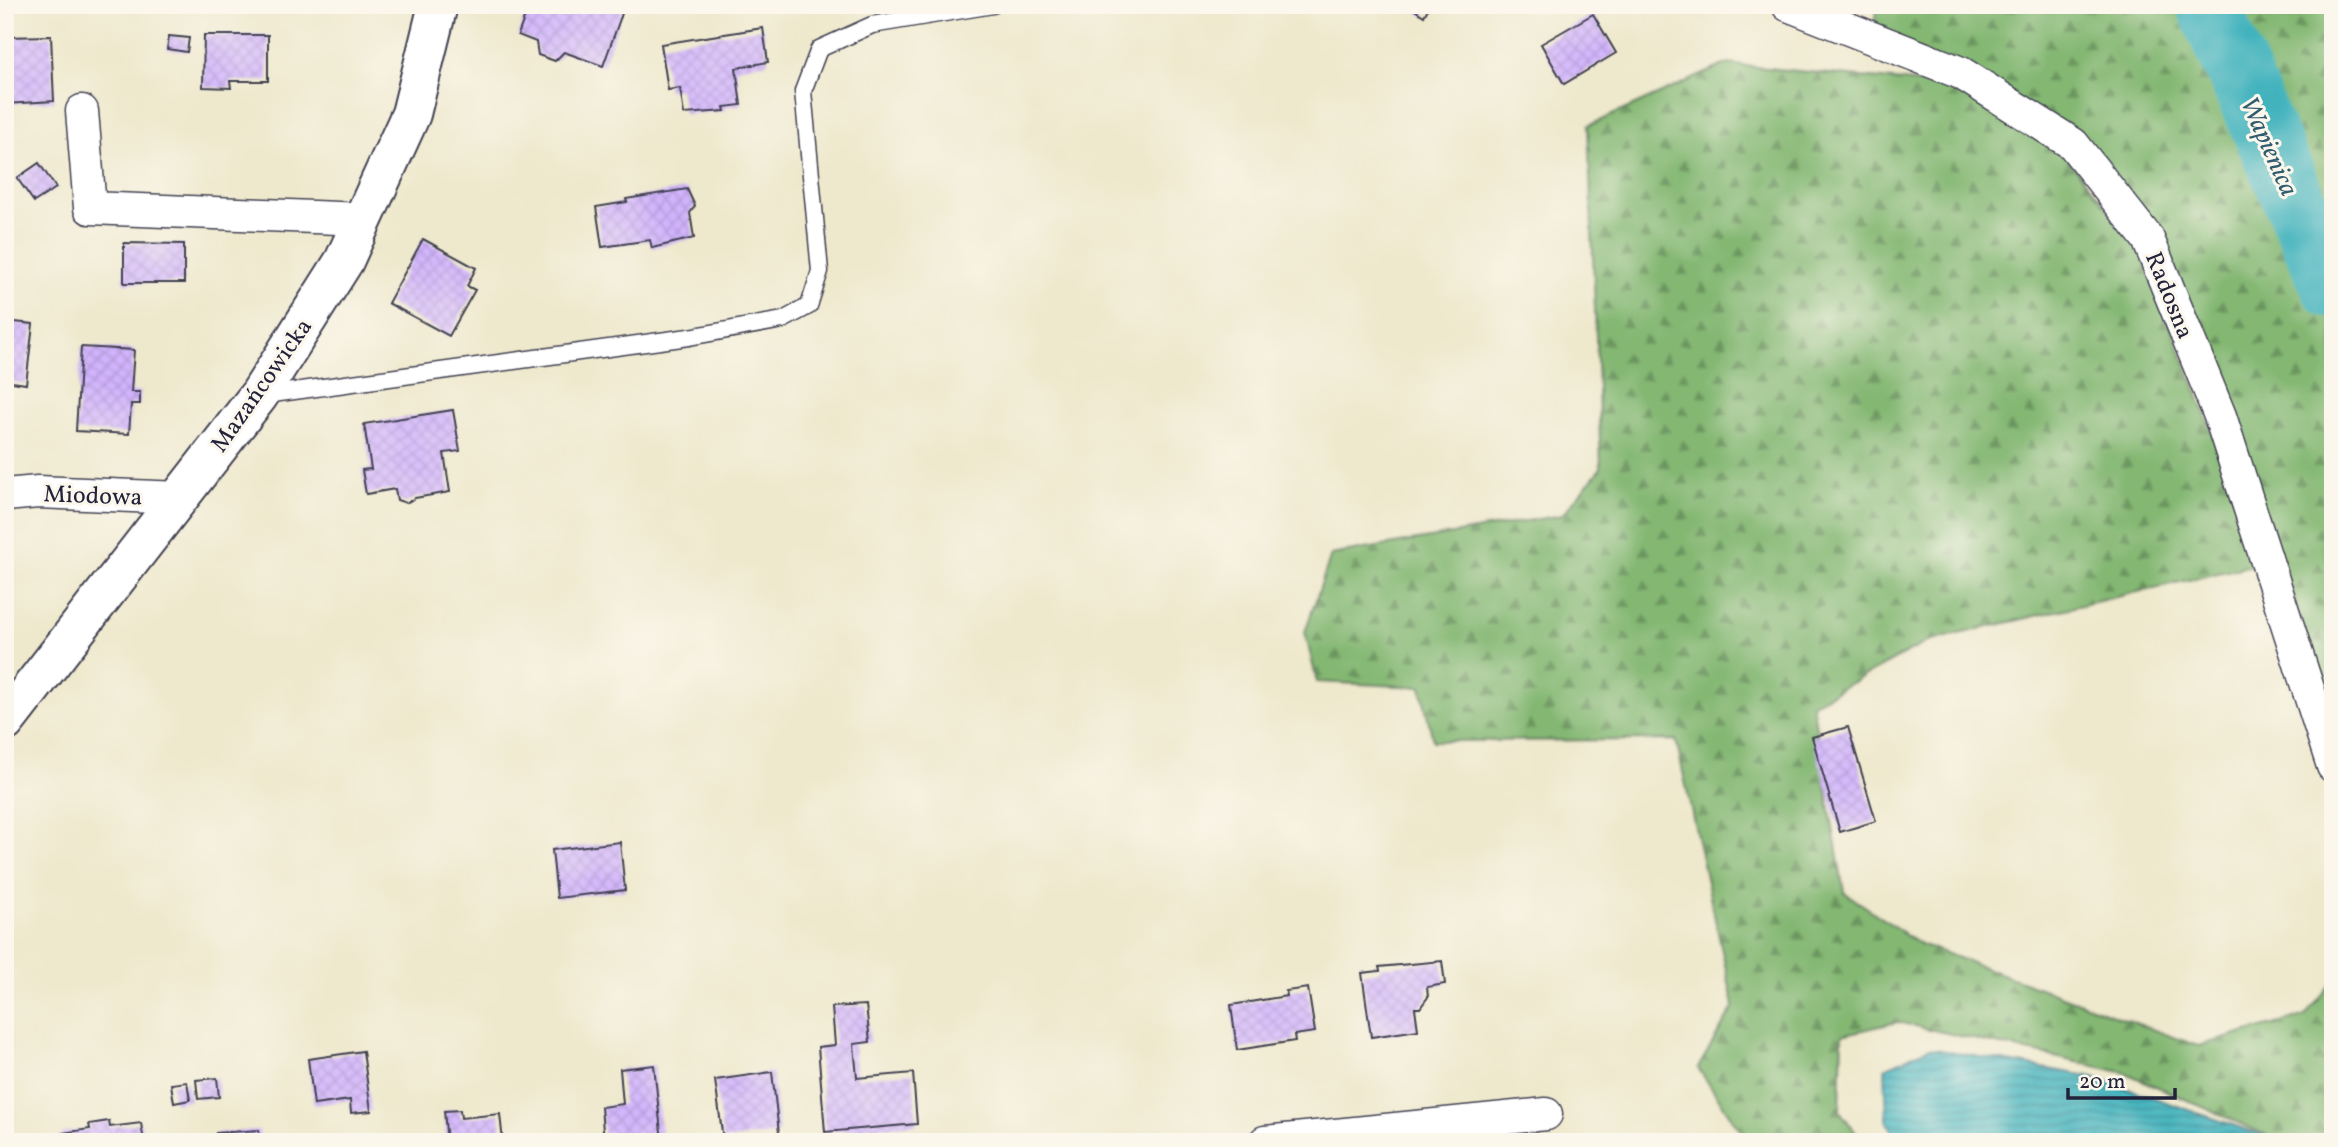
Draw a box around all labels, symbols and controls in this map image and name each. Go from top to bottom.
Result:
water label: Wapienica [2230,91,2306,202]
street label: Radosna [2135,247,2201,344]
street label: Mazańcowicka [204,312,322,460]
street label: Miodowa [43,478,143,516]
scale bar [2068,1056,2175,1100]
text: 20 m [2079,1068,2125,1097]

